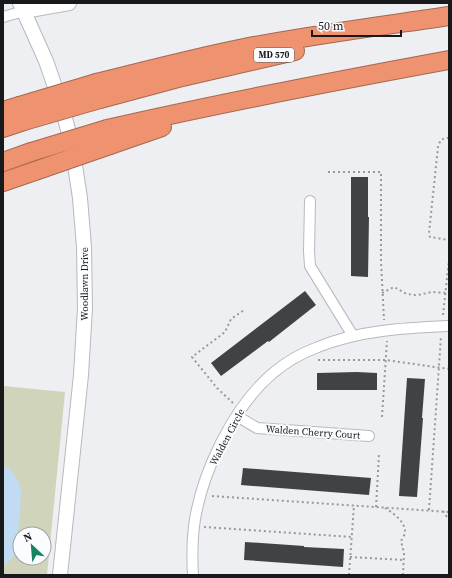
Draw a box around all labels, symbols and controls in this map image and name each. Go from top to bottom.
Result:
scale bar [312,12,401,38]
text: 50 m [318,18,344,34]
road number: MD 570 [254,48,294,62]
street label: Woodlawn Drive [78,247,91,321]
street label: Walden Circle [207,406,247,468]
street label: Walden Cherry Court [265,422,361,442]
north arrow [12,526,52,566]
text: N [21,529,35,546]

